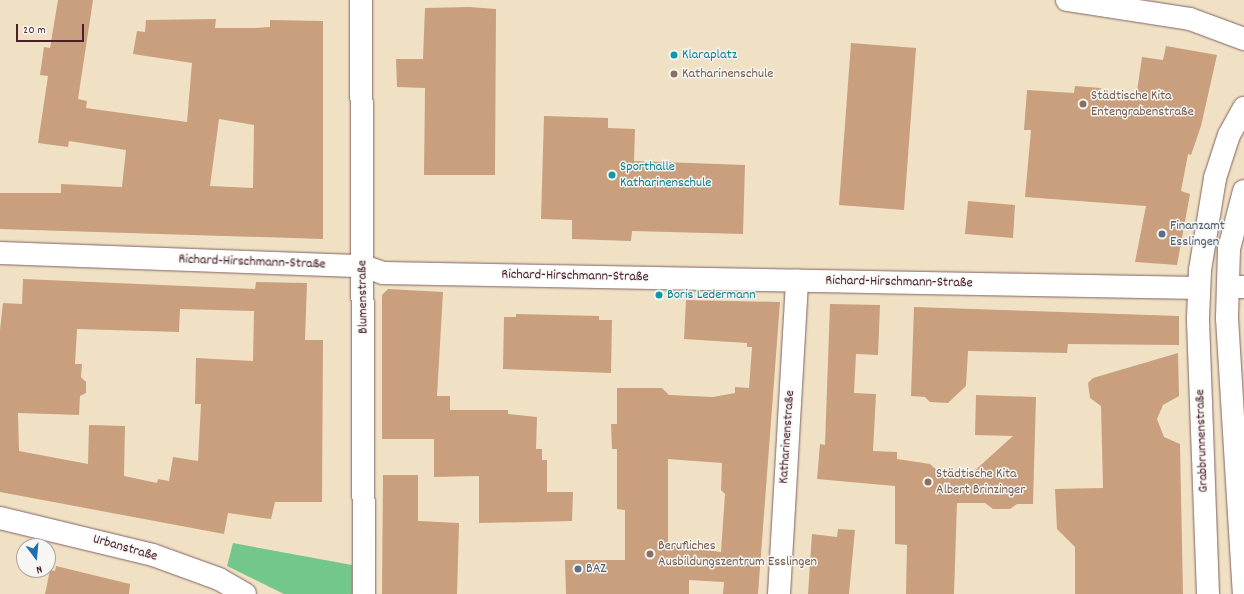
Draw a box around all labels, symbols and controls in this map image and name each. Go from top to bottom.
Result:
scale bar [18,16,86,42]
text: 20 m [23,22,46,39]
place label: Klaraplatz [682,47,737,63]
marker: Klaraplatz [669,50,679,60]
place label: Katharinenschule [682,66,773,82]
marker: Katharinenschule [669,69,679,79]
place label: Städtische Kita Entengrabenstraße [1091,88,1194,120]
marker: Städtische Kita Entengrabenstraße [1078,99,1088,109]
place label: Sporthalle Katharinenschule [620,159,711,192]
marker: Sporthalle Katharinenschule [607,170,617,180]
place label: Finanzamt Esslingen [1170,218,1225,250]
marker: Finanzamt Esslingen [1157,229,1167,239]
street label: Richard-Hirschmann-Straße [178,251,326,273]
street label: Blumenstraße [354,260,372,334]
street label: Richard-Hirschmann-Straße [501,266,649,286]
street label: Richard-Hirschmann-Straße [825,272,973,292]
place label: Boris Ledermann [667,287,756,303]
marker: Boris Ledermann [654,290,664,300]
street label: Grabbrunnenstraße [1192,389,1212,493]
street label: Katharinenstraße [775,390,799,484]
place label: Städtische Kita Albert Brinzinger [936,466,1025,498]
marker: Städtische Kita Albert Brinzinger [923,477,933,487]
street label: Urbanstraße [91,531,159,565]
north arrow [16,538,56,578]
place label: Berufliches Ausbildungszentrum Esslingen [658,538,817,570]
marker: Berufliches Ausbildungszentrum Esslingen [645,549,655,559]
text: N [34,560,44,577]
place label: BAZ [586,561,606,577]
marker: BAZ [573,564,583,574]

